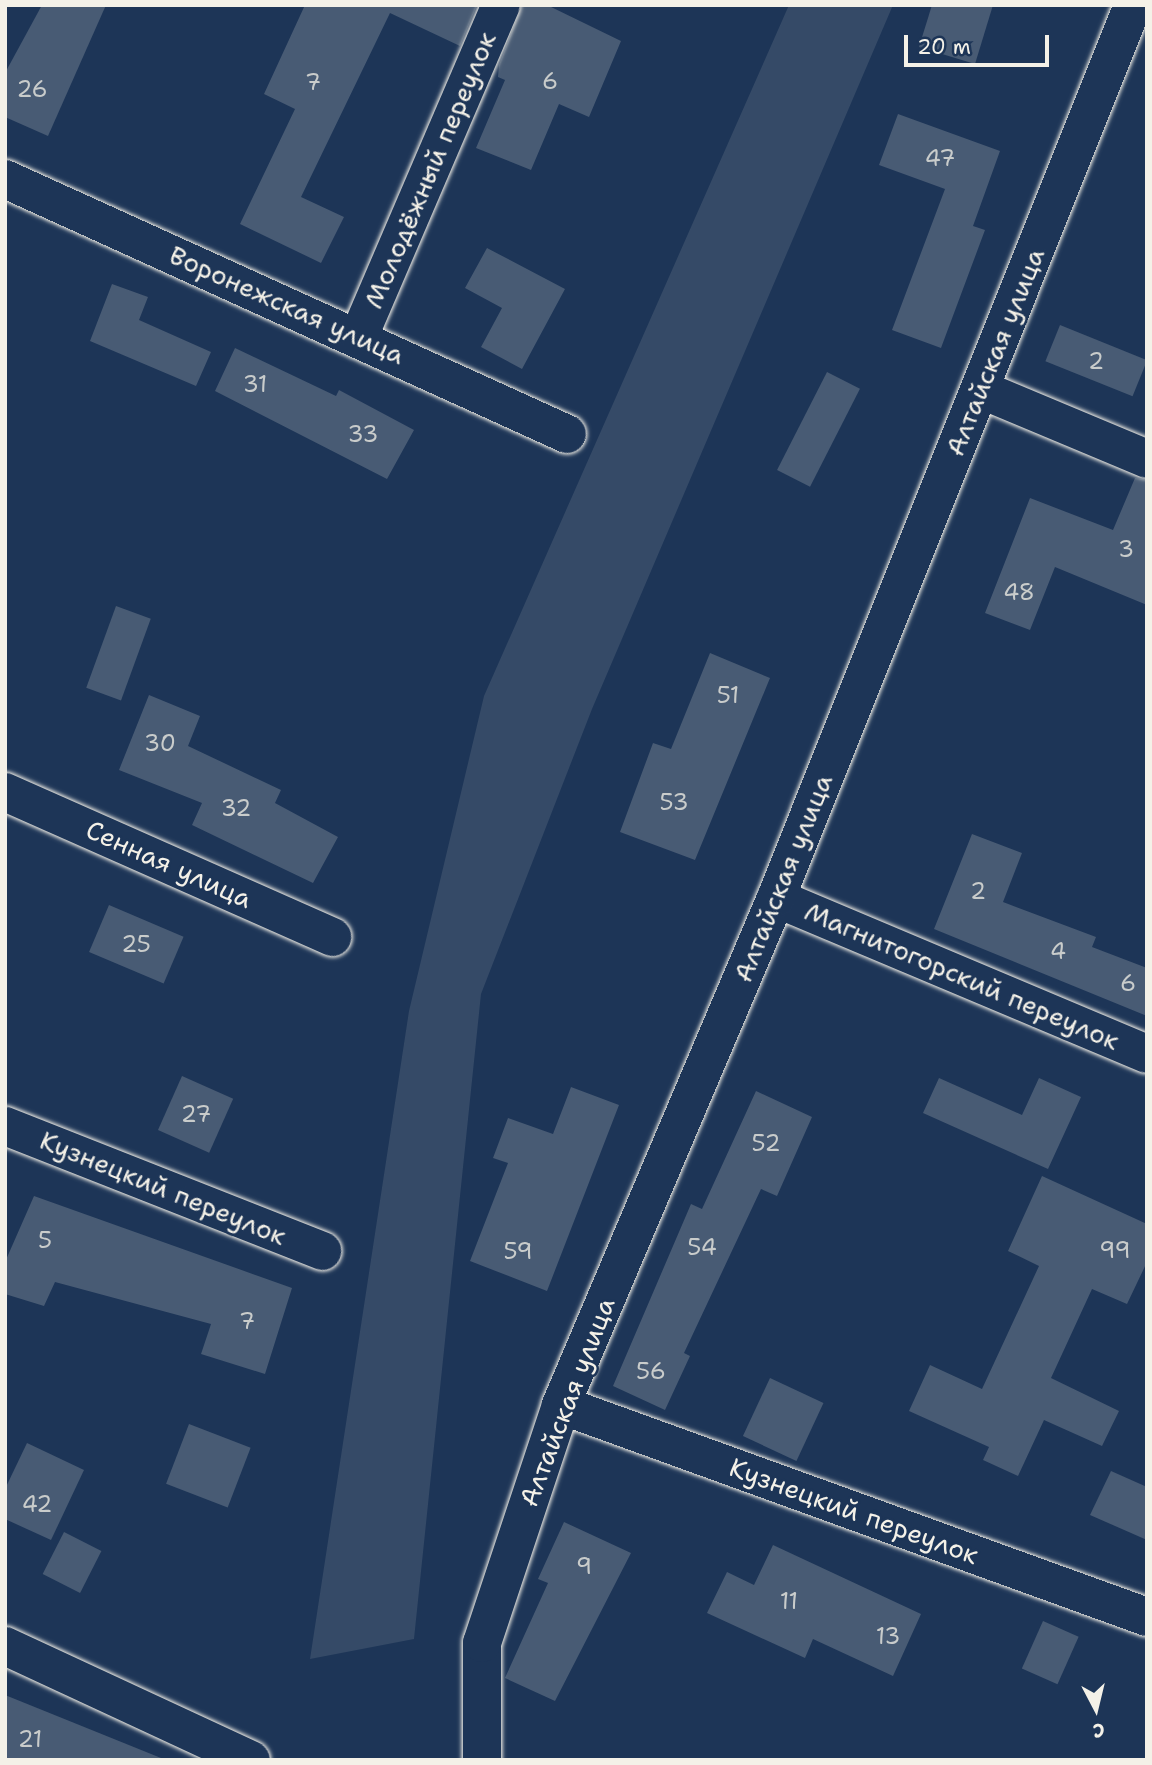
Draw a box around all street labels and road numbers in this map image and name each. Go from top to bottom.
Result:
street label: Молодёжный переулок [358,27,502,313]
street label: Воронежская улица [165,239,409,371]
street label: Алтайская улица [939,244,1051,460]
street label: Алтайская улица [727,770,839,986]
street label: Сенная улица [81,813,257,915]
street label: Магнитогорский переулок [800,895,1124,1057]
street label: Кузнецкий переулок [35,1124,291,1252]
street label: Алтайская улица [513,1293,621,1511]
street label: Кузнецкий переулок [725,1451,983,1571]

